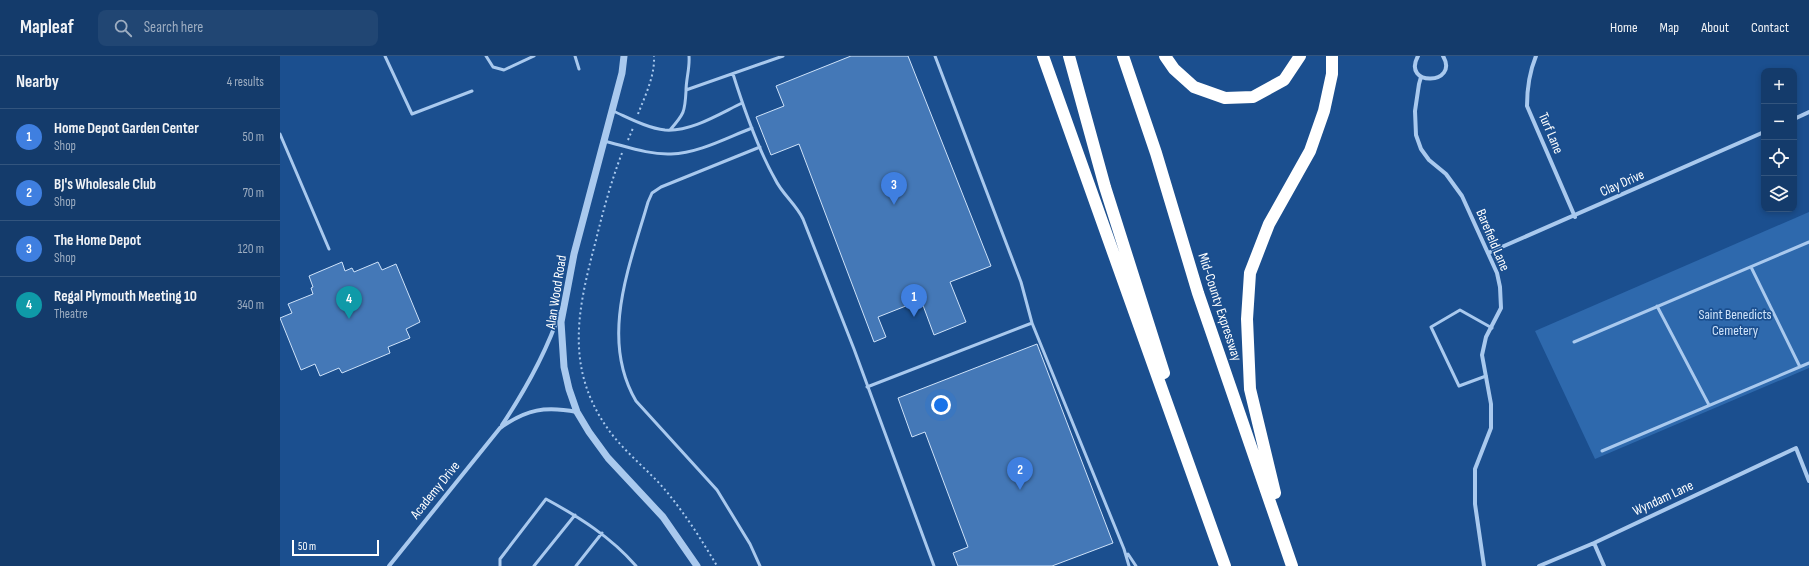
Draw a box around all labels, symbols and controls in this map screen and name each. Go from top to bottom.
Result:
search box [98,10,378,46]
text: Mapleaf [20,16,74,39]
icon: search [112,17,134,39]
text: Search here [144,18,203,37]
text: Home [1610,19,1638,36]
text: Map [1660,19,1679,36]
text: About [1701,19,1729,36]
text: Contact [1751,19,1789,36]
map controls [1761,68,1797,212]
button: + [1761,68,1797,104]
text: Nearby [16,72,59,92]
text: 4 results [227,74,264,90]
button: − [1761,104,1797,140]
street label: Turf Lane [1535,110,1567,156]
text: Home Depot Garden Center [54,119,199,138]
text: 1 [26,129,32,145]
text: 50 m [243,129,264,145]
text: Shop [54,138,76,154]
button: locate [1761,140,1797,176]
street label: Clay Drive [1597,166,1647,200]
pin: 3 [881,172,907,205]
text: BJ's Wholesale Club [54,175,156,194]
button: layers [1761,176,1797,212]
text: 2 [26,185,32,201]
text: 70 m [243,185,264,201]
text: Shop [54,194,76,210]
street label: Barefield Lane [1472,206,1514,274]
text: The Home Depot [54,231,141,250]
text: 3 [26,241,32,257]
text: 120 m [238,241,264,257]
text: Shop [54,250,76,266]
street label: Mid-County Expressway [1194,251,1246,364]
street label: Alan Wood Road [542,254,570,331]
pin: 1 [901,284,927,317]
pin: 4 [336,286,362,319]
text: Regal Plymouth Meeting 10 [54,287,197,306]
text: 4 [26,297,32,313]
text: 340 m [237,297,264,313]
text: Theatre [54,306,88,322]
park label: Saint Benedicts Cemetery [1698,306,1772,339]
your location [931,395,951,415]
pin: 2 [1007,457,1033,490]
street label: Academy Drive [406,458,463,523]
street label: Wyndam Lane [1630,477,1696,519]
scale bar [292,538,379,557]
text: 50 m [298,540,316,553]

